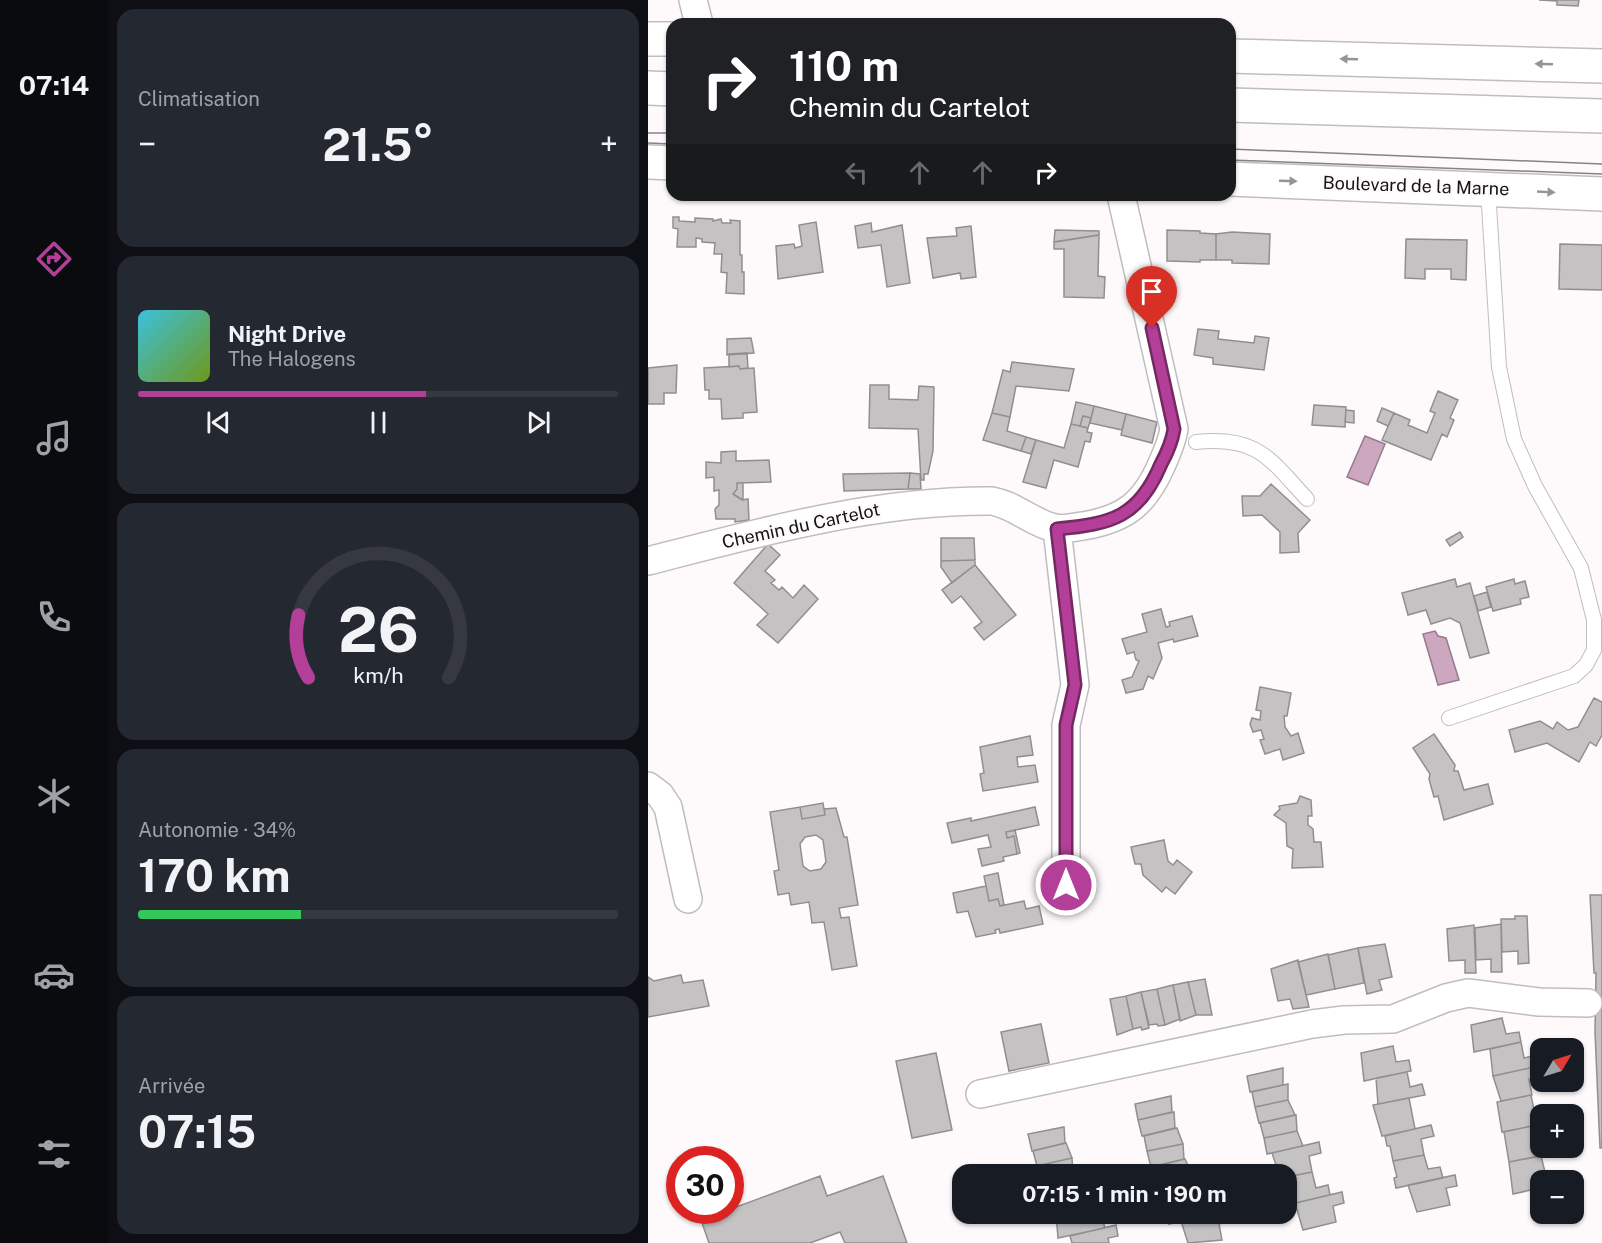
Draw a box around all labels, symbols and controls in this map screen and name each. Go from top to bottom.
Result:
text: 110 m [789,41,899,90]
icon: right [690,42,768,120]
one-way arrow [1339,54,1358,64]
one-way arrow [1534,60,1553,69]
text: 07:14 [19,69,89,101]
text: Climatisation [138,87,260,111]
text: Chemin du Cartelot [789,91,1030,123]
text: 21.5° [322,118,434,171]
text: − [138,125,156,163]
text: + [600,125,618,163]
icon: left [840,156,873,189]
icon: ahead [903,156,936,189]
icon: ahead [966,156,999,189]
icon: right [1029,156,1062,189]
street label: Boulevard de la Marne [1322,172,1510,199]
one-way arrow [1279,177,1298,186]
one-way arrow [1537,188,1556,197]
icon: directions [33,238,75,280]
pin [1126,266,1177,328]
icon: arrive [1135,275,1168,308]
text: Night Drive [228,321,346,347]
text: The Halogens [228,347,356,371]
icon: previous [202,406,235,439]
icon: pause [362,406,395,439]
icon: next [522,406,555,439]
icon: music [33,417,75,459]
street label: Chemin du Cartelot [720,499,882,553]
text: 26 [338,594,418,667]
icon: phone [33,596,75,638]
text: km/h [353,664,403,689]
icon: climate [33,775,75,817]
text: Autonomie · 34% [138,818,296,842]
text: 170 km [138,849,291,902]
position arrow [1034,853,1098,917]
icon: car [33,954,75,996]
north arrow [1530,1038,1584,1092]
map controls [1530,1038,1584,1224]
text: Arrivée [138,1074,205,1098]
button: + [1530,1104,1584,1158]
text: 07:15 [138,1105,256,1158]
icon: filters [33,1133,75,1175]
speed limit sign: 30 [666,1146,744,1224]
button: − [1530,1170,1584,1224]
text: 07:15 · 1 min · 190 m [1022,1181,1227,1207]

